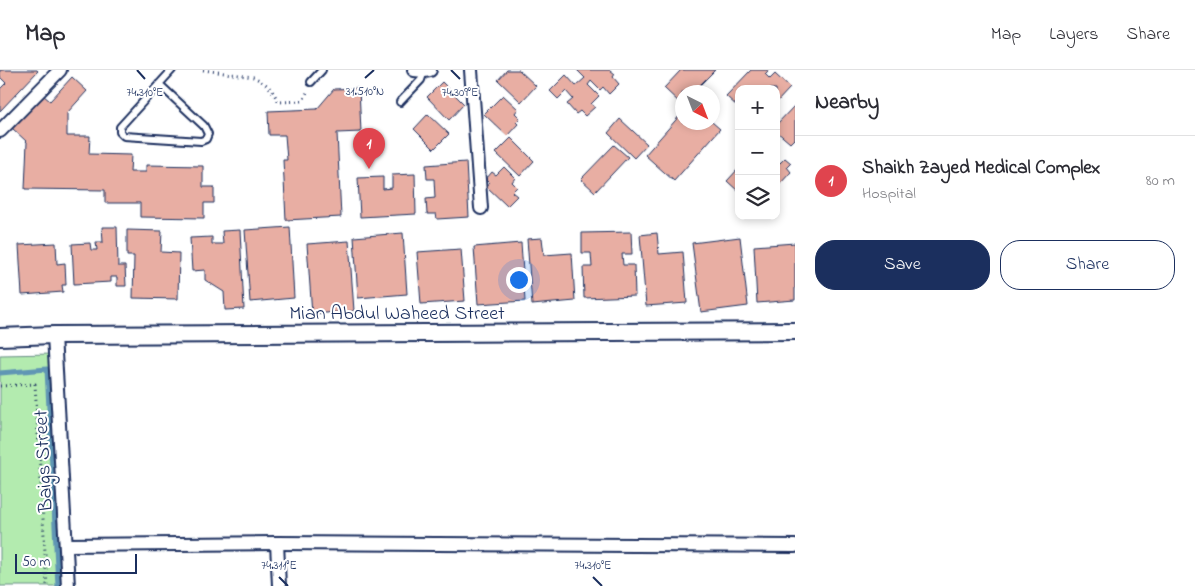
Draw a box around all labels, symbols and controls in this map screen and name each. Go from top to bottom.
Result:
text: Map [25,17,66,52]
text: Map [991,22,1021,48]
text: Layers [1049,22,1099,48]
text: Share [1127,22,1170,48]
text: 31.510°N [346,83,384,101]
text: 74.310°E [127,84,163,102]
text: 74.309°E [442,84,478,102]
north arrow [675,85,720,130]
map controls [735,85,780,220]
button: + [735,85,780,130]
text: Nearby [815,88,879,118]
pin: 1 [353,128,385,169]
button: − [735,130,780,175]
text: Shaikh Zayed Medical Complex [862,155,1100,182]
text: 1 [828,169,834,193]
text: 80 m [1146,169,1175,193]
button: layers [735,175,780,220]
text: Hospital [862,182,916,206]
button: Save [815,240,990,290]
button: Share [1000,240,1175,290]
your location [506,267,532,293]
street label: Mian Abdul Waheed Street [289,300,505,329]
street label: Baigs Street [27,409,63,514]
scale bar [15,551,138,574]
text: 50 m [22,552,50,573]
text: 74.311°E [261,557,297,575]
text: 74.310°E [575,557,611,575]

